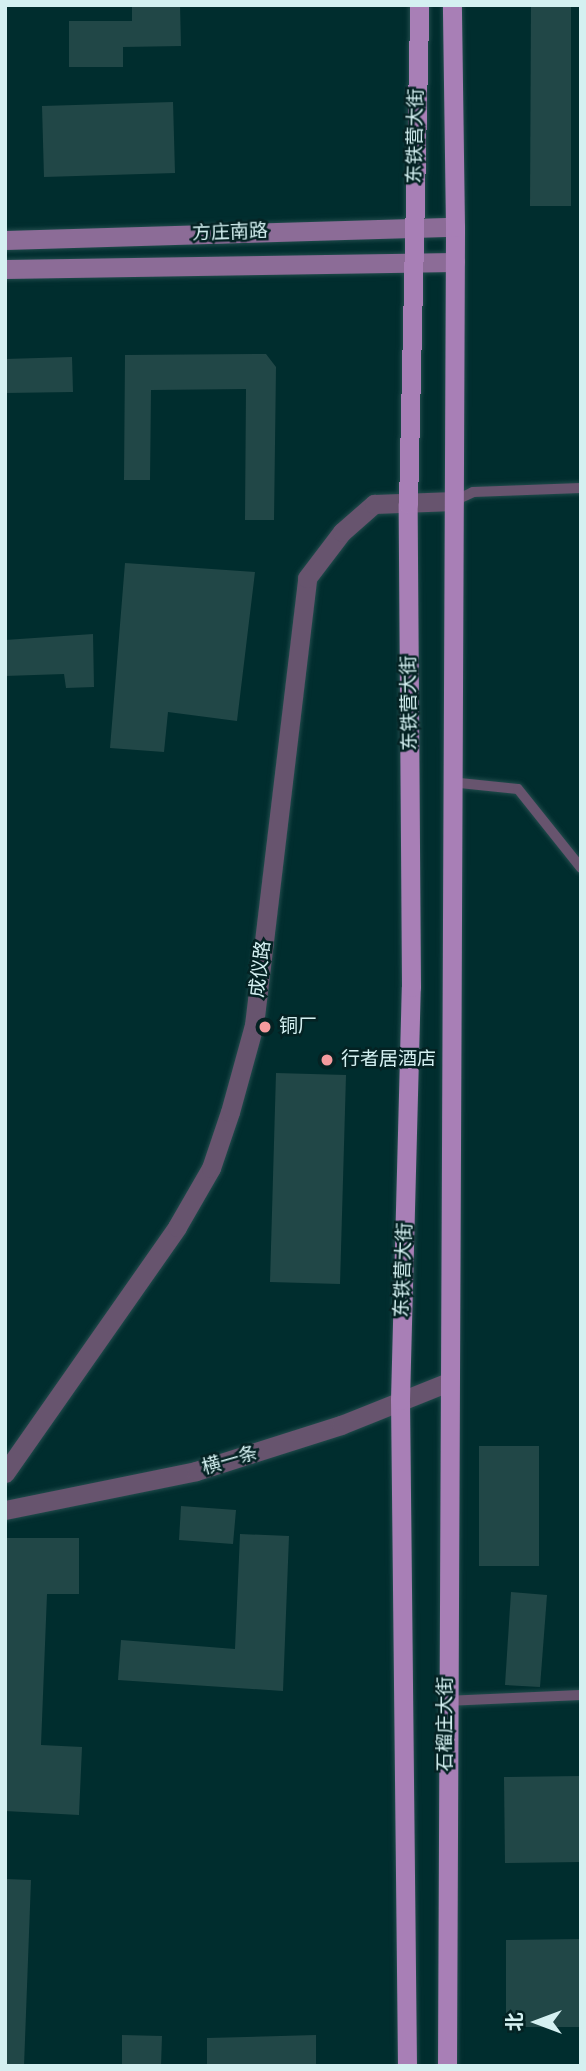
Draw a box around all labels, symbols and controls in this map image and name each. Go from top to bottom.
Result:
street label: 东铁营大街 [404,88,428,184]
street label: 方庄南路 [192,220,268,246]
street label: 东铁营大街 [398,655,422,751]
street label: 成仪路 [246,939,276,999]
place label: 铜厂 [279,1016,317,1038]
marker: 铜厂 [257,1019,273,1035]
place label: 行者居酒店 [341,1049,436,1071]
marker: 行者居酒店 [319,1052,335,1068]
street label: 东铁营大街 [391,1222,417,1318]
street label: 横一条 [199,1442,261,1480]
street label: 石榴庄大街 [435,1677,457,1771]
north arrow [502,1987,572,2057]
text: 北 [502,2013,529,2032]

